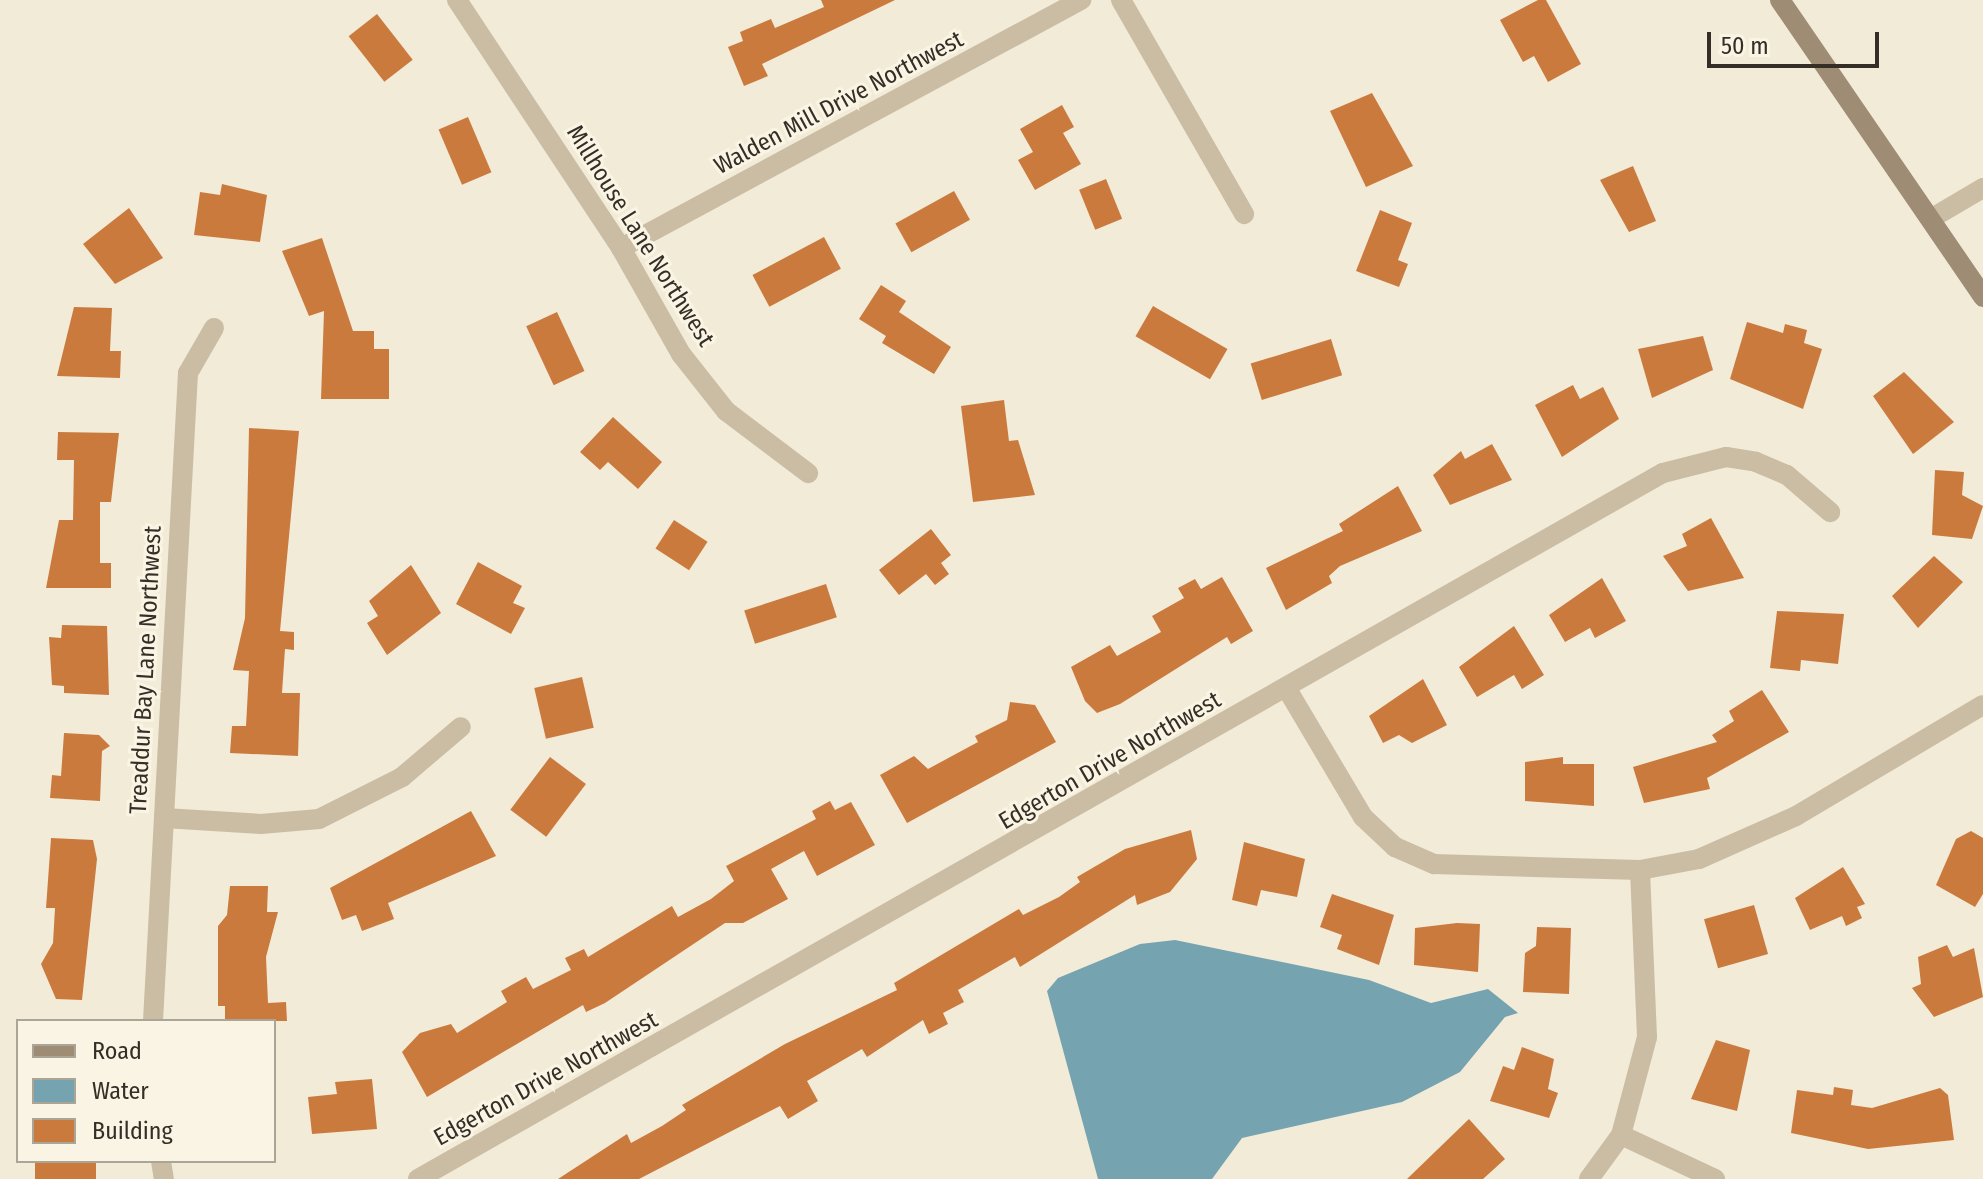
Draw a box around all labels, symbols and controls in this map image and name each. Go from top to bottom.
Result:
scale bar [1711,16,1883,66]
street label: Walden Mill Drive Northwest [710,25,968,181]
text: 50 m [1721,32,1769,60]
street label: Millhouse Lane Northwest [560,120,720,352]
street label: Treaddur Bay Lane Northwest [124,525,168,815]
street label: Edgerton Drive Northwest [994,686,1226,836]
street label: Edgerton Drive Northwest [429,1005,663,1153]
legend [16,1019,276,1163]
text: Road [92,1037,142,1065]
text: Water [92,1077,149,1105]
text: Building [92,1117,173,1145]

